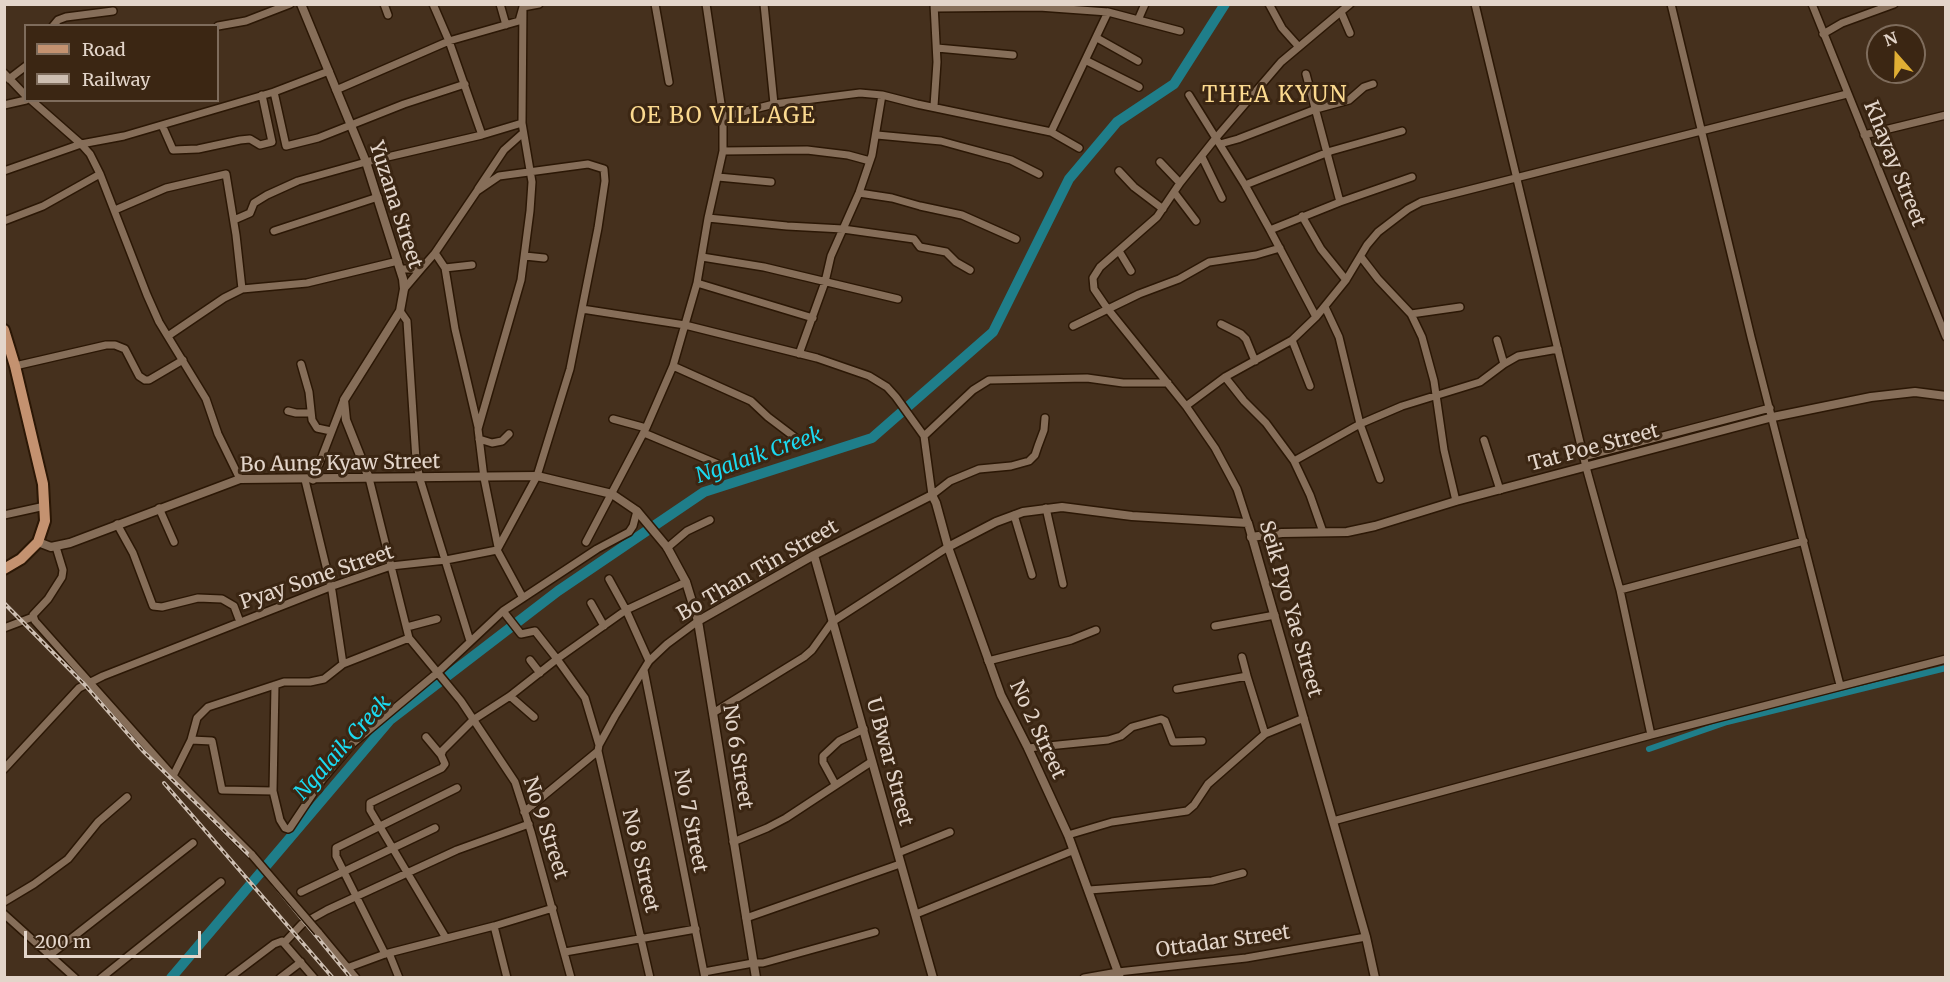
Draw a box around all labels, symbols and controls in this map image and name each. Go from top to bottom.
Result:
legend [24,24,219,102]
north arrow [1866,24,1926,84]
text: N [1881,27,1900,51]
text: Road [82,38,126,61]
text: Railway [82,68,150,91]
district label: THEA KYUN [1202,83,1348,109]
street label: Khayay Street [1858,98,1930,230]
district label: OE BO VILLAGE [630,104,816,130]
street label: Yuzana Street [363,138,427,272]
street label: Tat Poe Street [1526,419,1662,477]
water label: Ngalaik Creek [692,423,826,489]
street label: Bo Aung Kyaw Street [240,450,440,478]
street label: Bo Than Tin Street [673,515,843,627]
street label: Seik Pyo Yae Street [1253,518,1327,700]
street label: Pyay Sone Street [237,540,397,616]
street label: No 2 Street [1004,677,1070,783]
water label: Ngalaik Creek [289,690,397,806]
street label: U Bwar Street [860,695,918,829]
street label: No 6 Street [717,703,757,811]
street label: No 7 Street [668,767,712,875]
street label: No 9 Street [517,774,573,882]
street label: No 8 Street [616,807,664,915]
scale bar [27,919,204,957]
street label: Ottadar Street [1154,921,1292,963]
text: 200 m [35,930,91,953]

